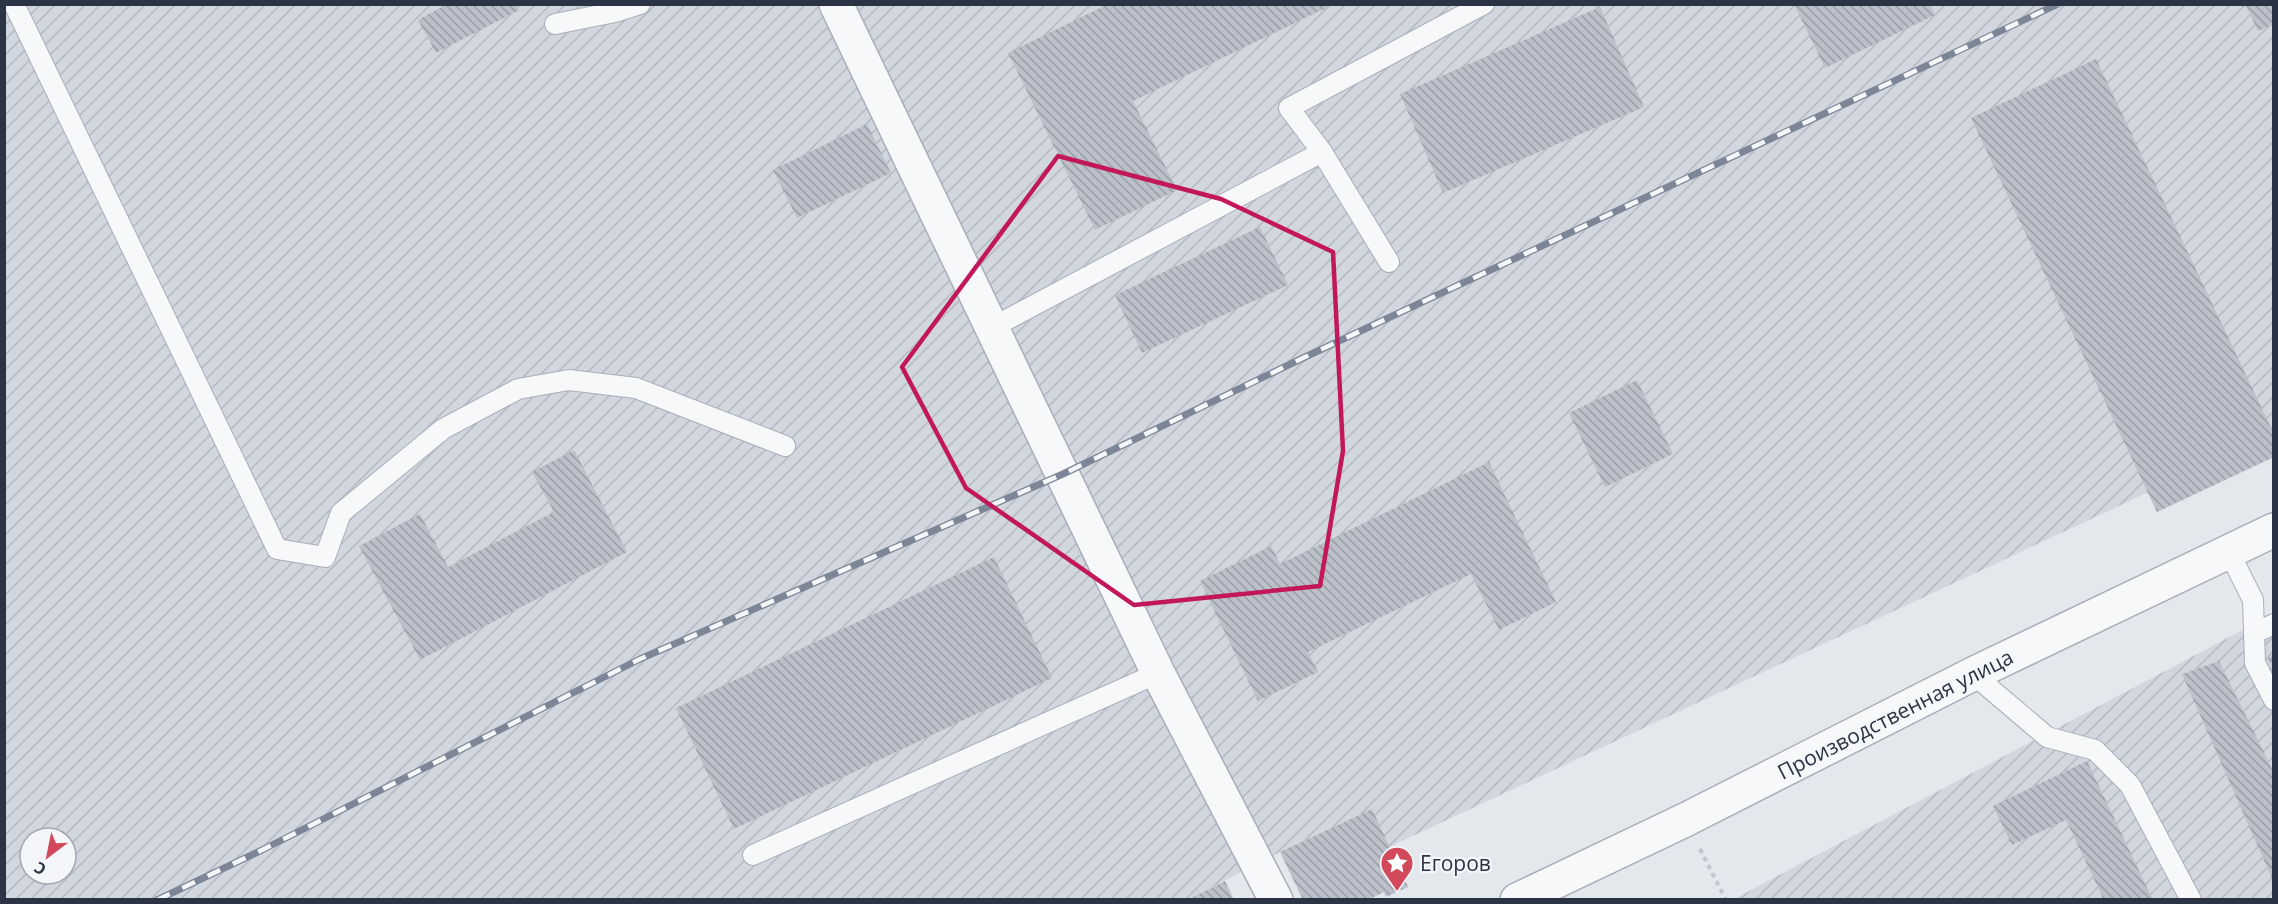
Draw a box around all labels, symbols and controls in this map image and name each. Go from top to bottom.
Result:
street label: Производственная улица [1772,642,2018,786]
north arrow [18,826,78,886]
place icon: Егоров [1379,845,1415,892]
place label: Егоров [1420,849,1491,877]
text: С [30,857,50,881]

